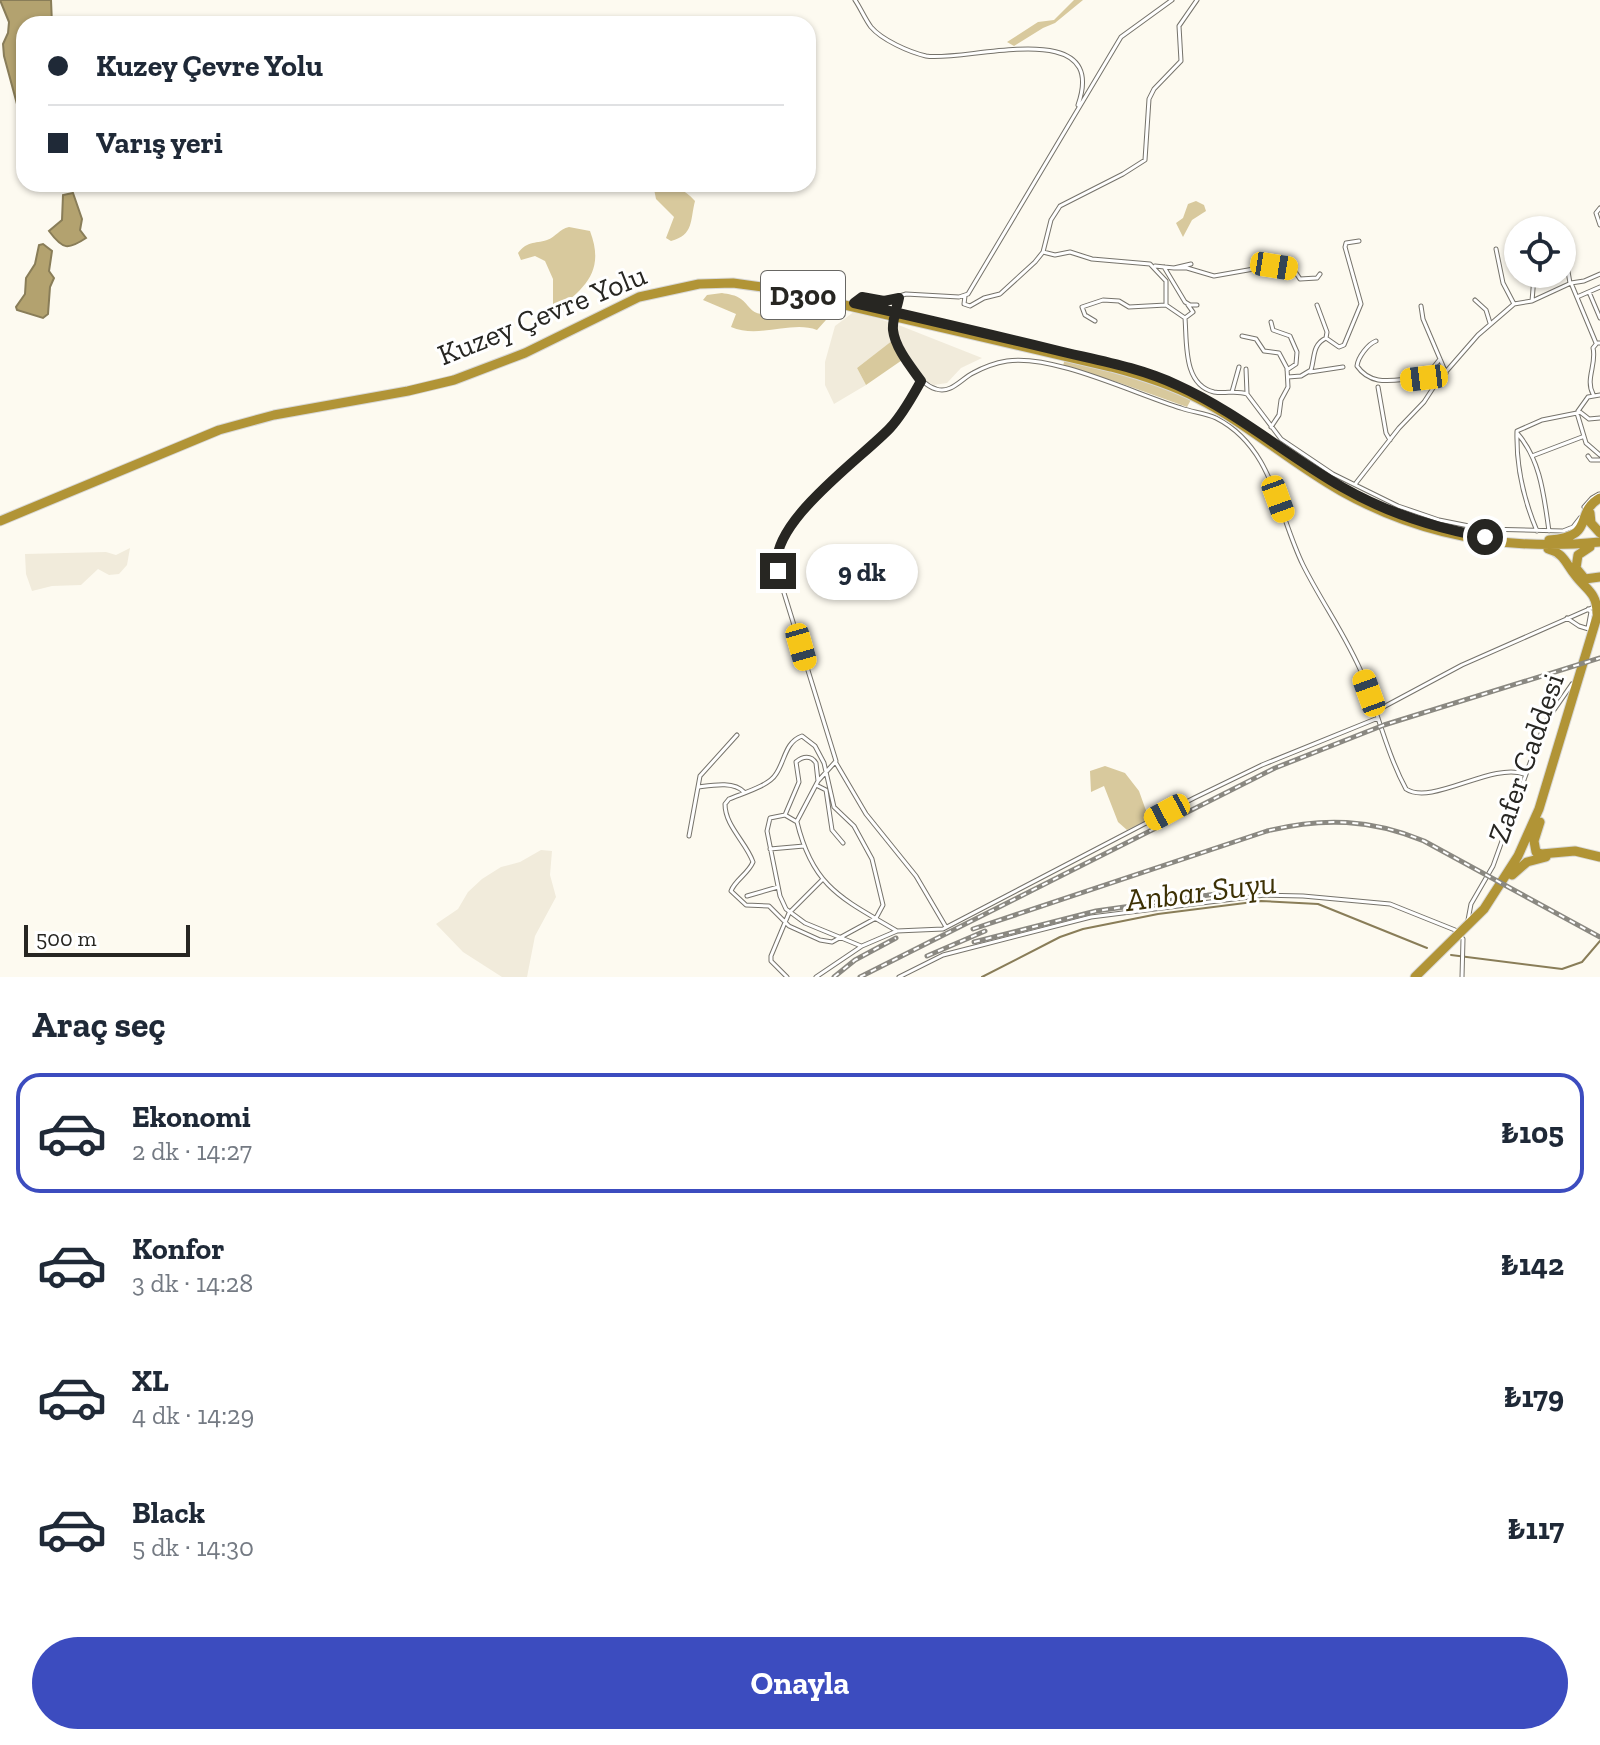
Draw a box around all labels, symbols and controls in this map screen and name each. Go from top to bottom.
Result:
text: Kuzey Çevre Yolu [96,48,323,84]
text: Varış yeri [96,125,223,161]
map controls [1504,216,1576,288]
button: locate [1504,216,1576,288]
car [1248,250,1300,282]
street label: Kuzey Çevre Yolu [432,257,652,373]
road number: D300 [761,271,845,319]
car [1399,363,1449,393]
car [1259,472,1297,526]
route start [1467,519,1503,555]
callout: 9 dk [806,543,918,599]
route end [760,553,796,589]
text: 9 dk [838,556,886,588]
car [783,621,819,673]
car [1350,666,1388,720]
street label: Zafer Caddesi [1480,669,1572,847]
car [1140,790,1194,834]
water label: Anbar Suyu [1122,863,1279,919]
scale bar [24,921,190,957]
text: 500 m [36,925,97,952]
text: Araç seç [32,1003,165,1046]
icon: car [36,1097,108,1169]
text: Ekonomi [132,1099,251,1135]
text: ₺105 [1501,1115,1564,1151]
text: 2 dk · 14:27 [132,1135,252,1167]
icon: car [36,1229,108,1301]
text: Konfor [132,1231,224,1267]
text: ₺142 [1501,1247,1564,1283]
text: 3 dk · 14:28 [132,1267,253,1299]
icon: car [36,1361,108,1433]
text: XL [132,1363,169,1399]
text: ₺179 [1503,1379,1564,1415]
text: 4 dk · 14:29 [132,1399,254,1431]
icon: car [36,1493,108,1565]
text: Black [132,1495,205,1531]
text: ₺117 [1507,1511,1564,1547]
text: 5 dk · 14:30 [132,1531,254,1563]
button: Onayla [32,1637,1568,1729]

